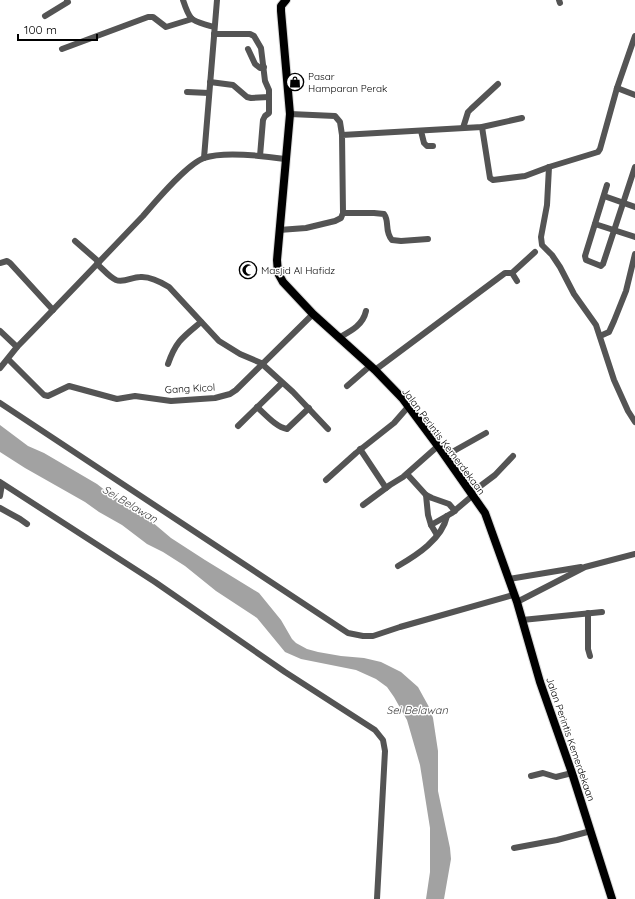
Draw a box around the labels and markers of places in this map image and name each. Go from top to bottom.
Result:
place label: Pasar Hamparan Perak [308,70,387,95]
shop icon: Pasar Hamparan Perak [285,72,305,92]
mosque icon: Masjid Al Hafidz [238,260,258,280]
place label: Masjid Al Hafidz [261,264,335,277]

